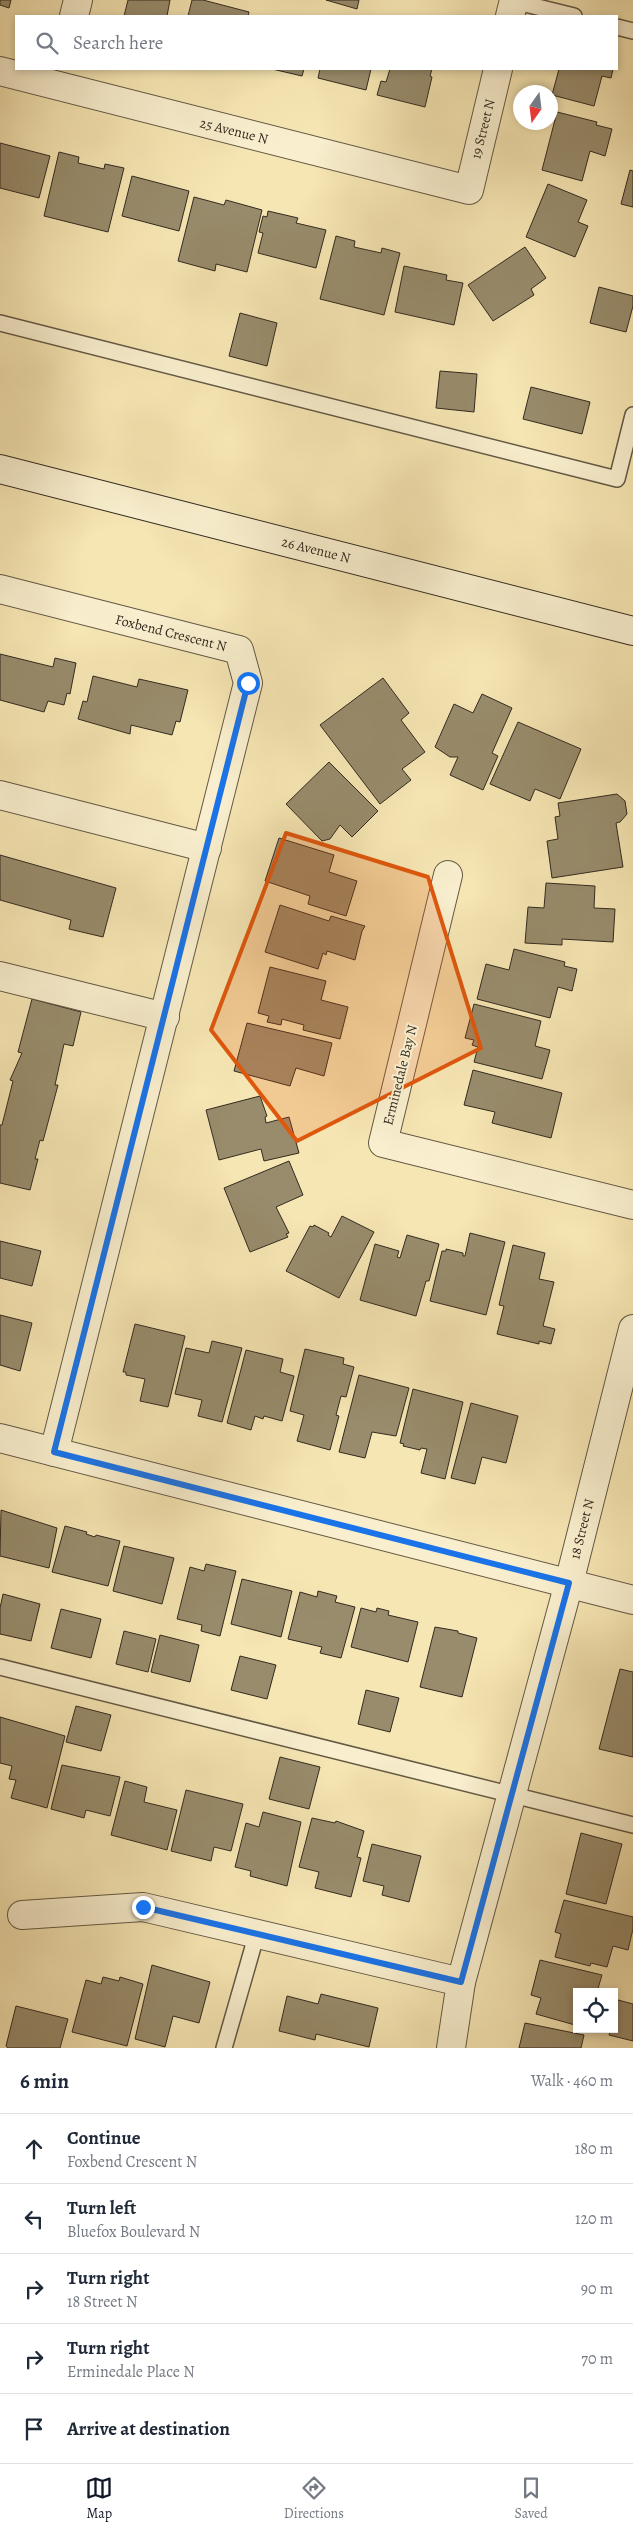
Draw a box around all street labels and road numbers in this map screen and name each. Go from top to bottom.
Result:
street label: 19 Street N [466,97,500,161]
street label: 25 Avenue N [198,113,270,149]
street label: 26 Avenue N [280,532,352,568]
street label: Foxbend Crescent N [113,610,229,656]
street label: Erminedale Bay N [378,1023,422,1127]
street label: 18 Street N [565,1497,599,1561]

